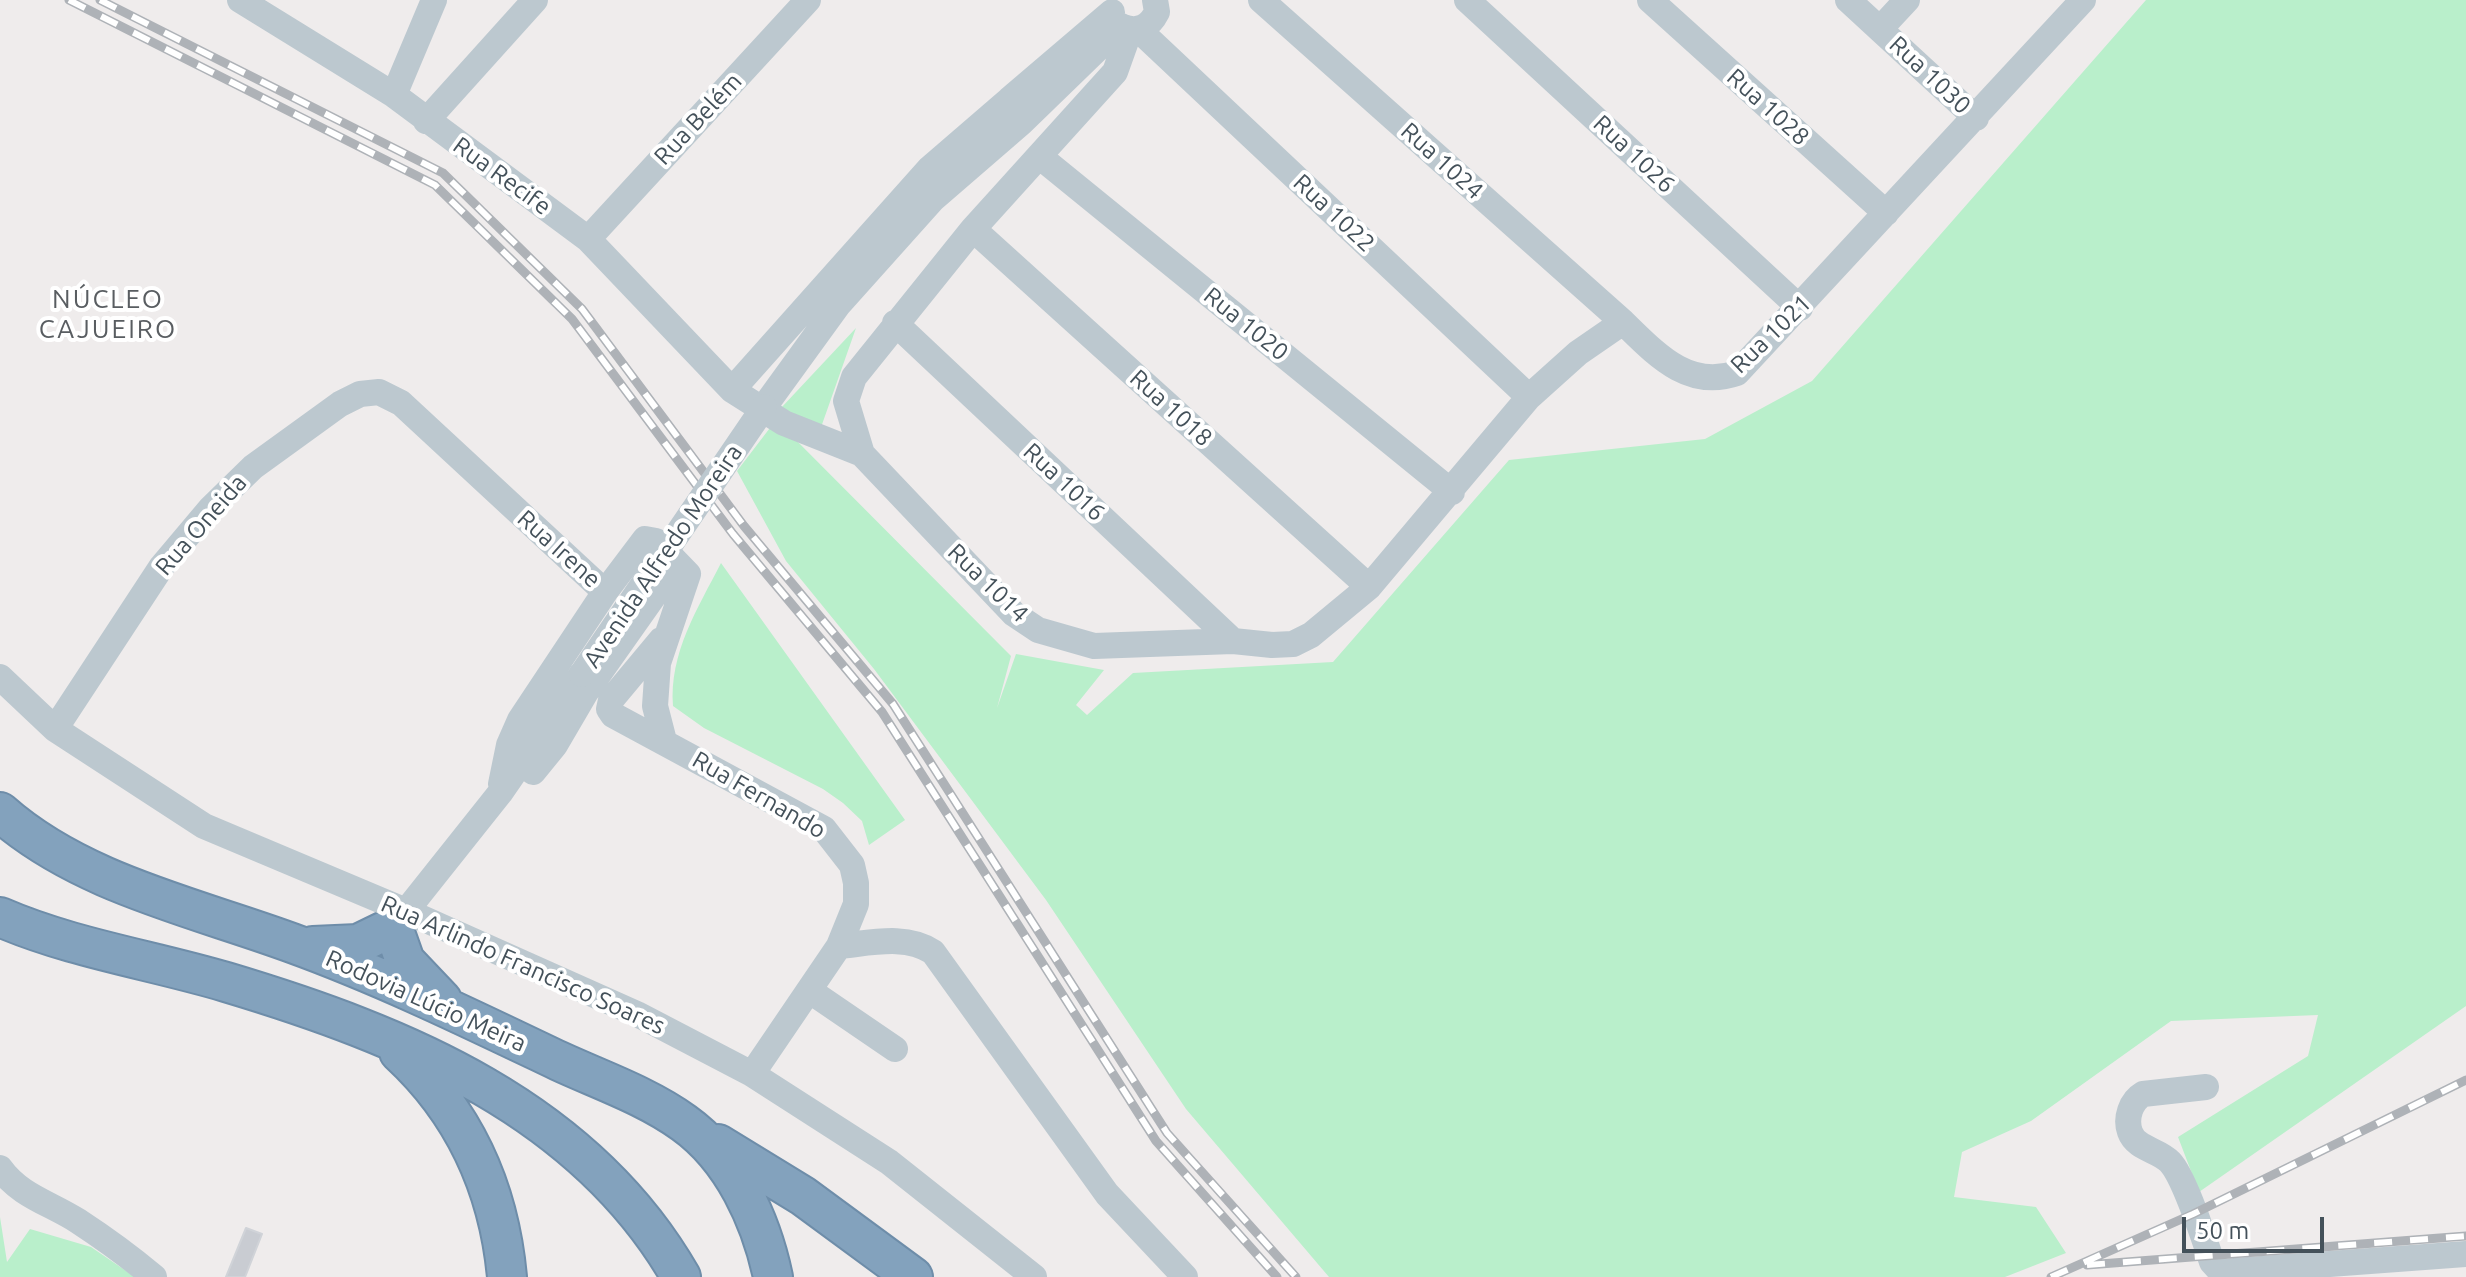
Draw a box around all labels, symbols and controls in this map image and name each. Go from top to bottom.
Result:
street label: Rua 1030 [1883,30,1977,120]
street label: Rua 1028 [1721,63,1815,151]
street label: Rua Belém [648,67,748,171]
street label: Rua 1026 [1587,109,1681,199]
street label: Rua 1024 [1395,117,1489,205]
street label: Rua Recife [447,131,557,221]
street label: Rua 1022 [1287,168,1381,258]
street label: Rua 1020 [1198,281,1294,367]
district label: NÚCLEO CAJUEIRO [39,283,177,344]
street label: Rua 1021 [1725,289,1817,379]
street label: Rua 1018 [1124,364,1218,452]
street label: Rua 1016 [1017,437,1111,527]
street label: Avenida Alfredo Moreira [578,439,748,673]
street label: Rua Oneida [149,469,253,581]
street label: Rua Irene [511,504,607,594]
street label: Rua 1014 [942,538,1034,628]
street label: Rua Fernando [687,745,831,845]
street label: Rua Arlindo Francisco Soares [377,889,669,1041]
street label: Rodovia Lúcio Meira [321,944,531,1058]
scale bar [2186,1201,2328,1251]
text: 50 m [2196,1217,2249,1244]

